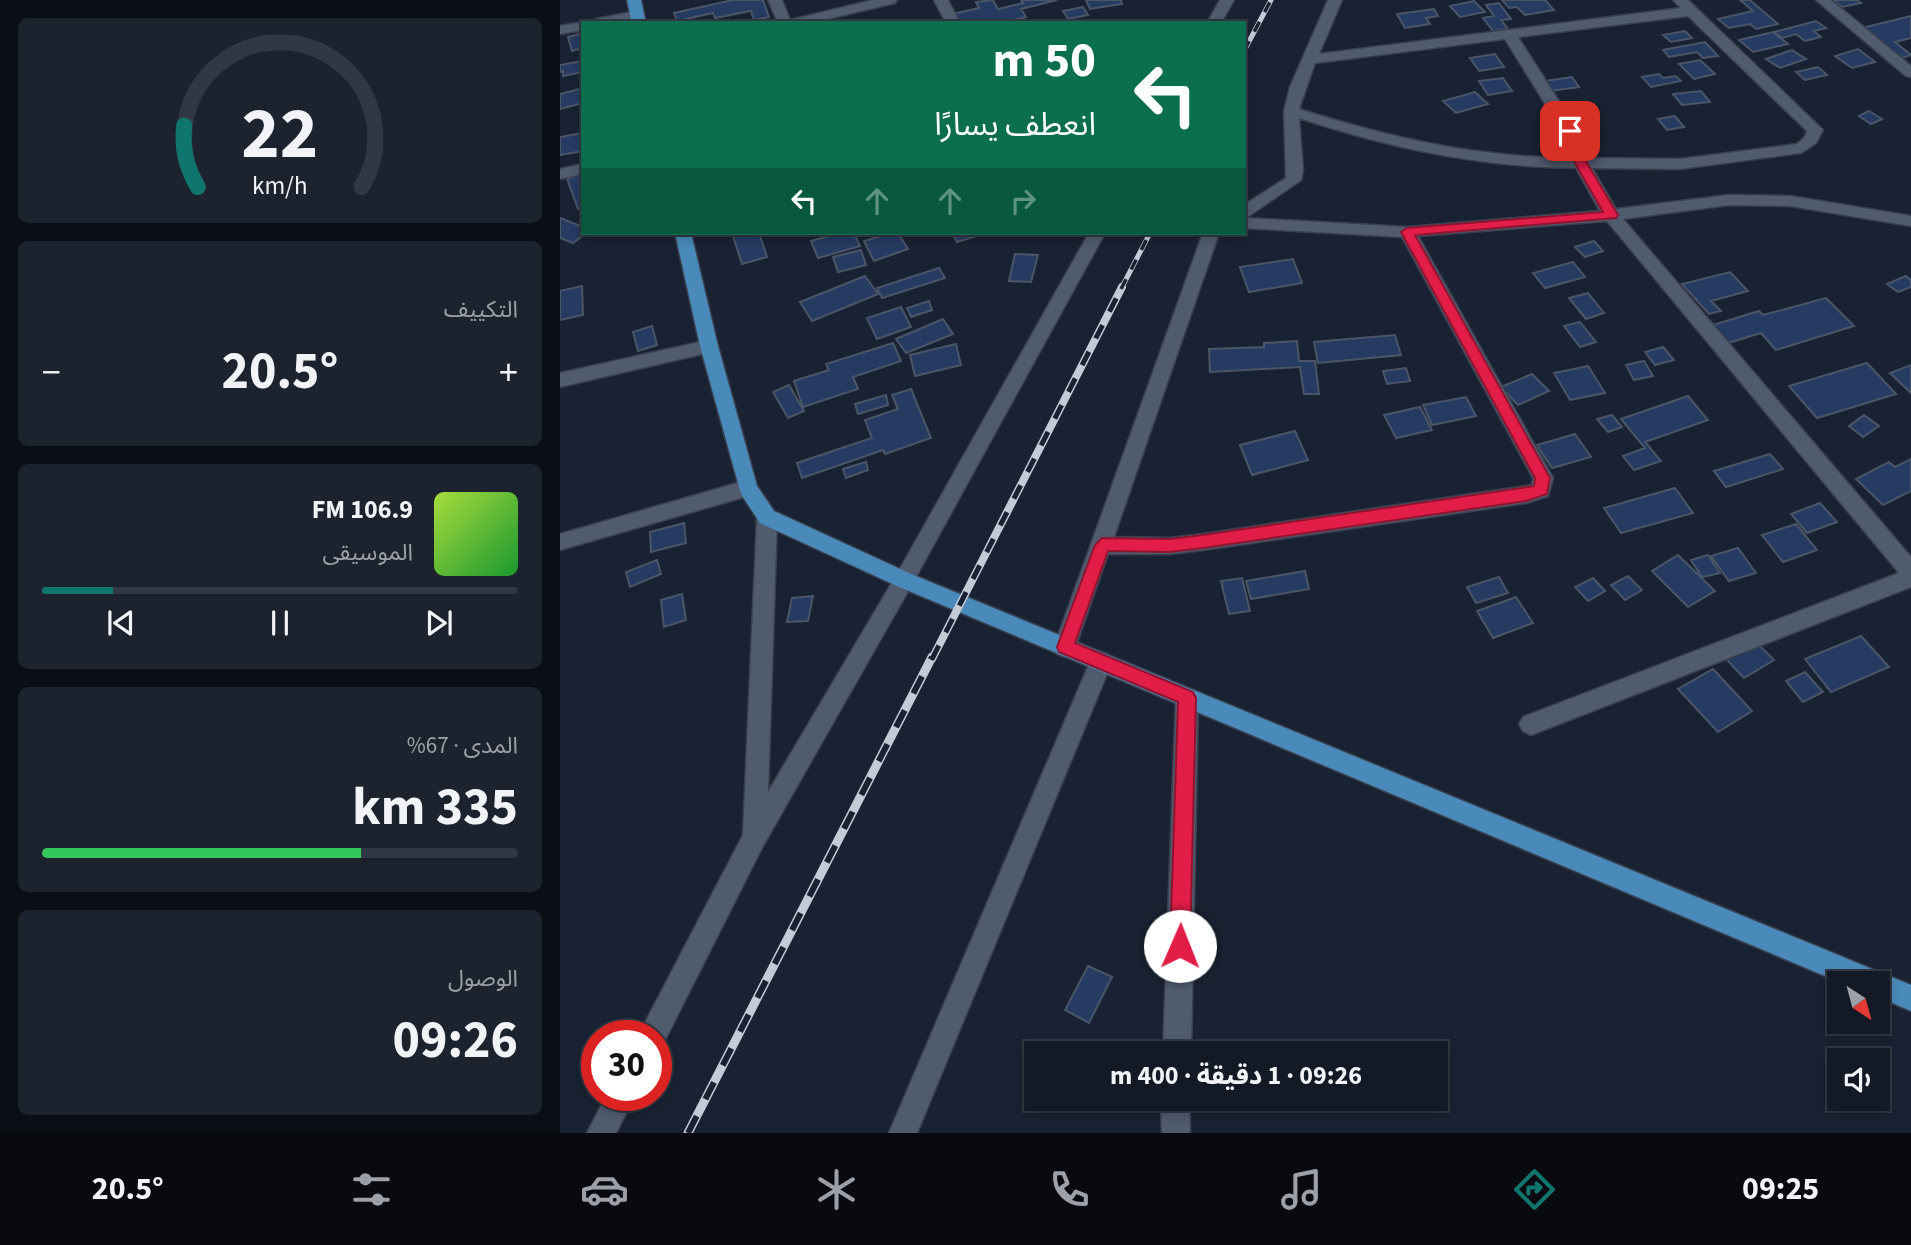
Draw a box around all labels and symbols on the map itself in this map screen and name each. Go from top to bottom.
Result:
pin [1540,101,1600,161]
position arrow [1143,909,1217,983]
north arrow [1827,971,1890,1034]
speed limit sign: 30 [581,1020,672,1111]

